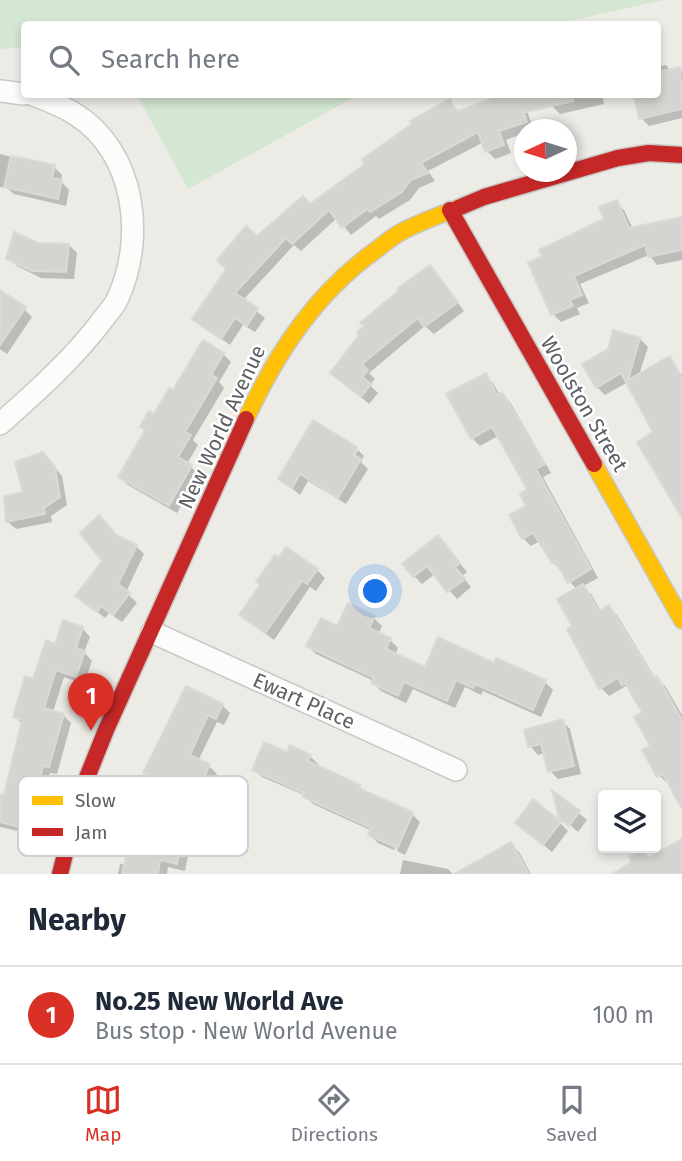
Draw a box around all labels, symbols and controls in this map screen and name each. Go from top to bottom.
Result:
search box [21,21,661,98]
icon: search [45,41,83,79]
text: Search here [101,44,240,75]
north arrow [514,119,577,182]
street label: Woolston Street [535,332,633,477]
street label: New World Avenue [173,341,271,513]
your location [358,574,392,608]
street label: Ewart Place [249,667,359,735]
pin: 1 [68,673,114,731]
legend [18,776,248,856]
text: Slow [75,789,116,812]
map controls [598,790,661,853]
button: layers [598,790,661,853]
text: Jam [75,821,107,844]
text: Nearby [28,902,126,938]
text: No.25 New World Ave [95,986,344,1017]
text: 1 [46,1001,56,1029]
text: 100 m [593,1001,654,1029]
text: Bus stop · New World Avenue [95,1017,397,1045]
tab: Map [84,1081,122,1146]
tab: Directions [291,1081,378,1146]
tab: Saved [546,1081,598,1146]

